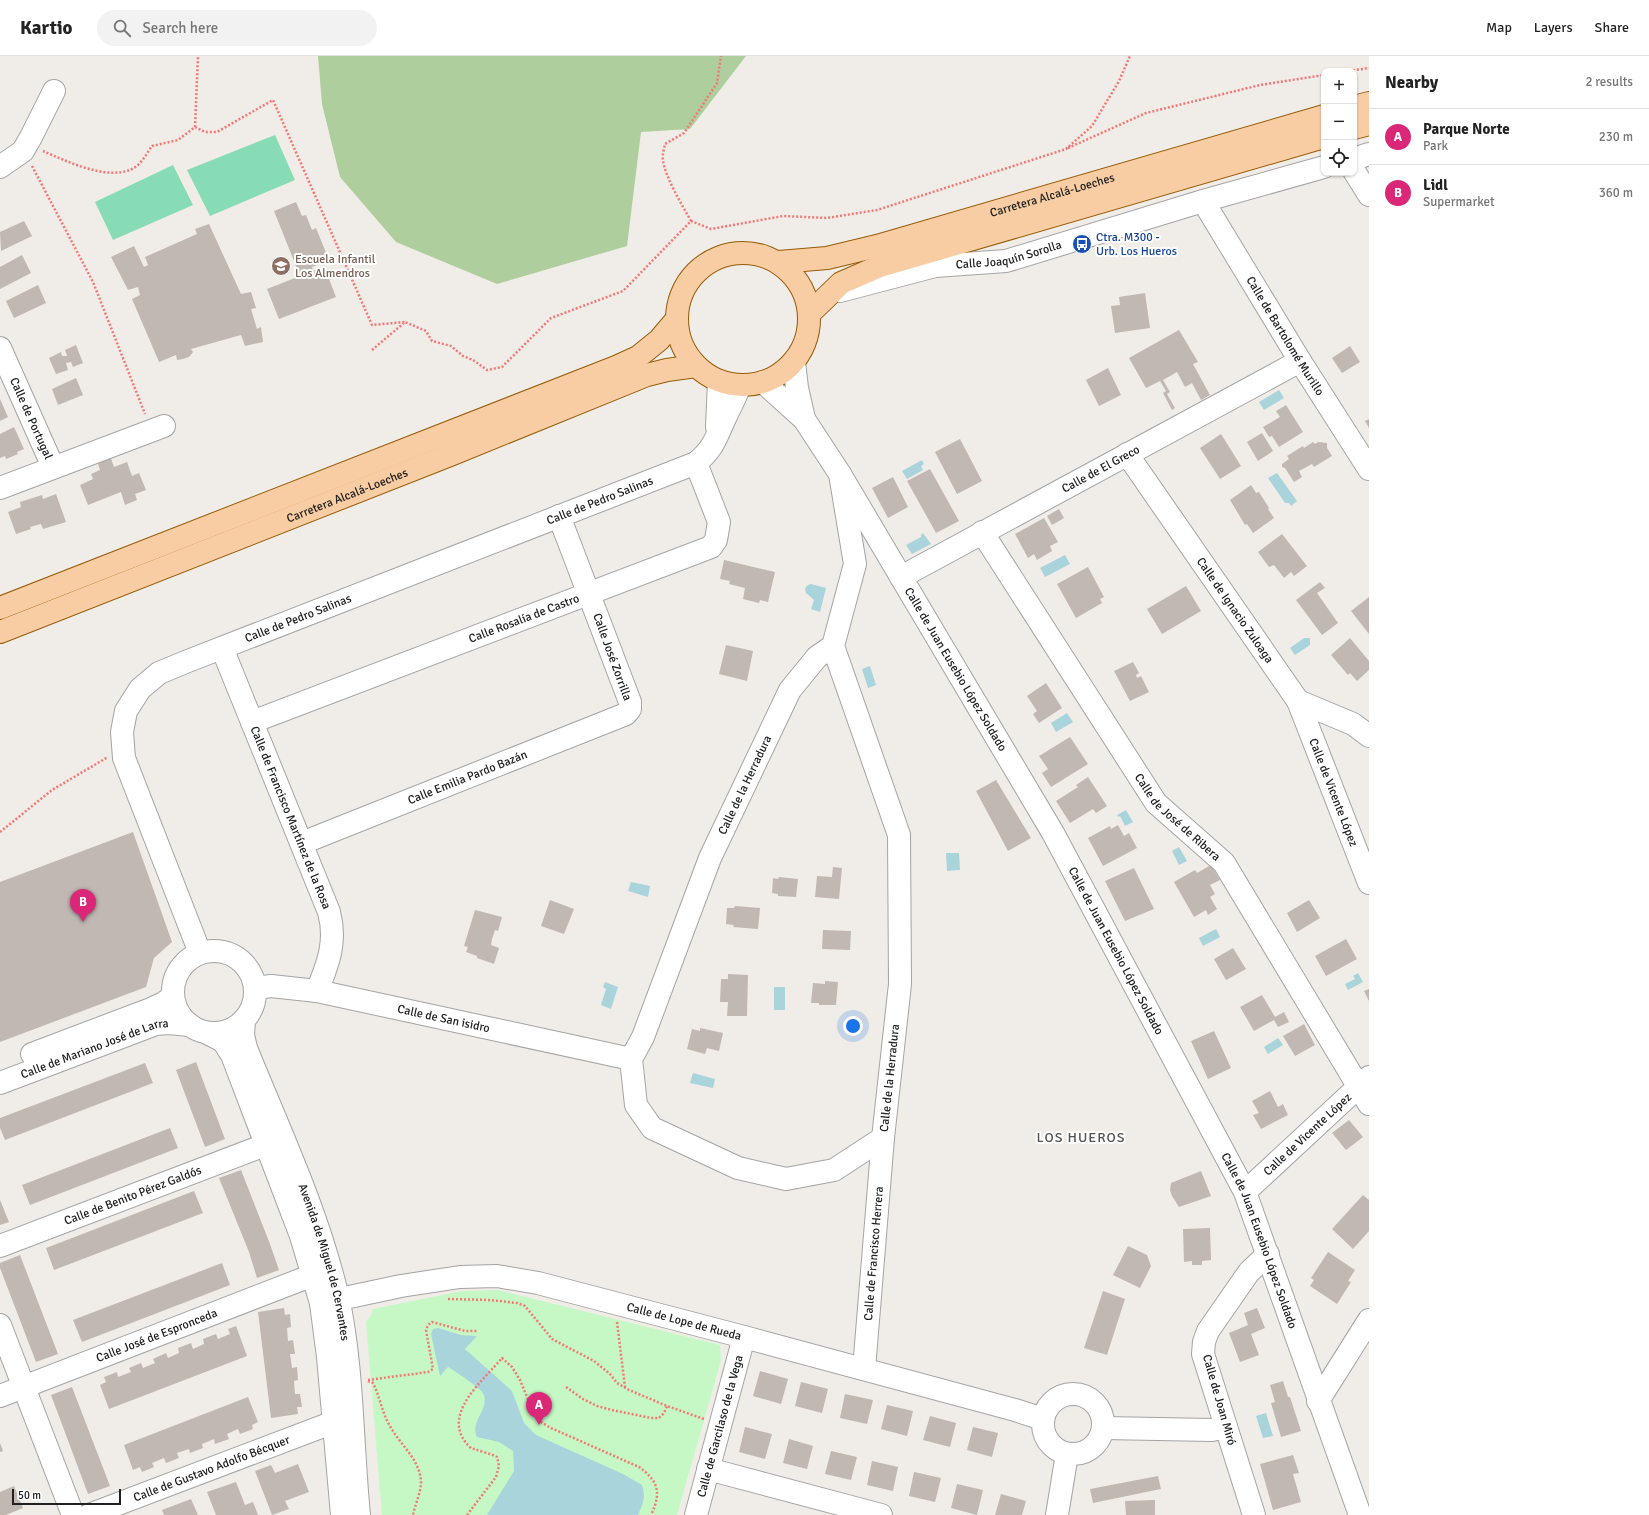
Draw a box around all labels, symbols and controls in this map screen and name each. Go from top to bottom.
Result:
search box [97,10,377,46]
text: Kartio [20,16,73,40]
icon: search [111,17,133,39]
text: Search here [143,19,218,37]
text: Map [1486,19,1512,36]
text: Layers [1534,19,1573,36]
text: Share [1595,19,1629,36]
map controls [1321,68,1357,176]
button: + [1321,68,1357,104]
text: Nearby [1385,72,1438,93]
text: 2 results [1585,74,1633,90]
button: − [1321,104,1357,140]
text: Parque Norte [1423,120,1510,138]
text: A [1394,129,1402,145]
text: 230 m [1599,129,1633,145]
text: Park [1423,138,1448,154]
button: locate [1321,140,1357,176]
street label: Carretera Alcalá-Loeches [988,170,1116,220]
text: Lidl [1423,176,1448,194]
text: B [1394,185,1402,201]
text: 360 m [1599,185,1633,201]
text: Supermarket [1423,194,1495,210]
place label: Ctra. M300 - Urb. Los Hueros [1096,230,1177,259]
bus stop icon: Ctra. M300 - Urb. Los Hueros [1071,233,1093,255]
street label: Calle Joaquín Sorolla [955,237,1063,272]
place label: Escuela Infantil Los Almendros [295,252,376,281]
school or university icon: Escuela Infantil Los Almendros [270,255,292,277]
street label: Calle de Bartolomé Murillo [1243,274,1328,398]
street label: Calle de Portugal [7,375,56,462]
street label: Calle de El Greco [1059,442,1142,496]
street label: Carretera Alcalá-Loeches [284,465,410,526]
street label: Calle de Pedro Salinas [544,473,655,528]
street label: Calle de Ignacio Zuloaga [1193,554,1277,666]
street label: Calle de Juan Eusebio López Soldado [901,585,1010,754]
street label: Calle Rosalía de Castro [467,590,581,646]
street label: Calle de Pedro Salinas [242,591,353,646]
street label: Calle José Zorrilla [589,611,635,703]
street label: Calle de Francisco Martínez de la Rosa [247,724,335,911]
street label: Calle de la Herradura [715,733,775,837]
street label: Calle de Vicente López [1306,736,1361,849]
street label: Calle Emilia Pardo Bazán [405,747,529,808]
street label: Calle de José de Ribera [1131,770,1224,864]
street label: Calle de Juan Eusebio López Soldado [1065,864,1167,1037]
pin: B [70,889,96,922]
street label: Calle de San isidro [396,1001,491,1036]
street label: Calle de Mariano José de Larra [19,1015,169,1082]
your location [843,1016,863,1036]
street label: Calle de la Herradura [877,1023,903,1133]
street label: Calle de Vicente López [1260,1090,1355,1179]
district label: LOS HUEROS [1037,1129,1125,1146]
street label: Calle de Juan Eusebio López Soldado [1218,1150,1301,1331]
street label: Calle de Benito Pérez Galdós [62,1162,203,1228]
street label: Avenida de Miguel de Cervantes [295,1181,353,1342]
street label: Calle de Francisco Herrera [861,1186,887,1321]
street label: Calle de Lope de Rueda [625,1299,743,1343]
street label: Calle José de Espronceda [94,1305,219,1366]
street label: Calle de Garcilaso de la Vega [694,1353,746,1499]
street label: Calle de Joan Miró [1199,1353,1239,1447]
pin: A [526,1392,552,1425]
street label: Calle de Gustavo Adolfo Bécquer [131,1432,292,1505]
scale bar [12,1487,121,1506]
text: 50 m [18,1489,41,1502]

